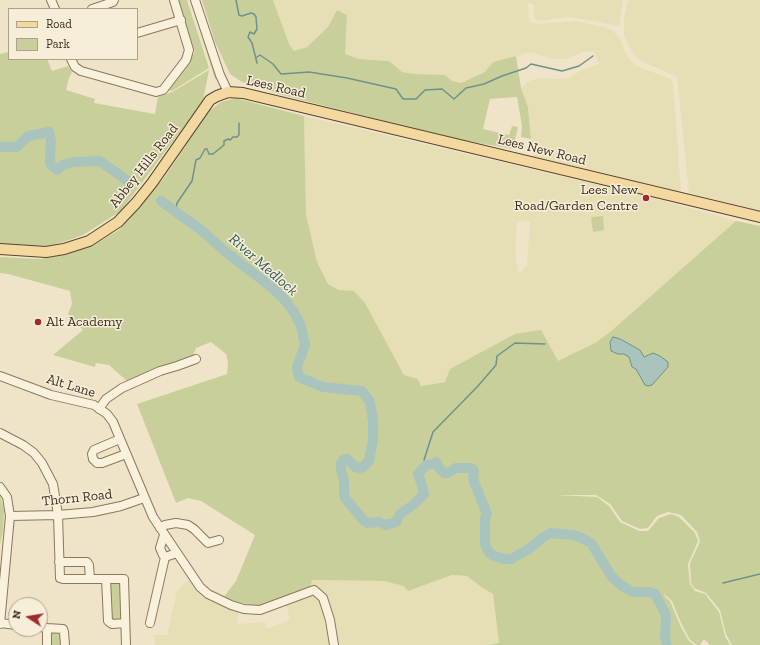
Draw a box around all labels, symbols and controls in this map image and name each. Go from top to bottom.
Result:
legend [8,8,138,60]
text: Road [46,17,72,31]
text: Park [46,37,70,51]
street label: Lees Road [245,72,307,102]
street label: Abbey Hills Road [106,121,182,211]
street label: Lees New Road [496,131,588,169]
place label: Lees New Road/Garden Centre [514,182,638,214]
marker: Lees New Road/Garden Centre [641,193,651,203]
water label: River Medlock [225,230,301,300]
place label: Alt Academy [46,314,122,330]
marker: Alt Academy [33,317,43,327]
street label: Alt Lane [45,371,97,401]
street label: Thorn Road [41,486,113,510]
north arrow [8,597,48,637]
text: N [10,609,24,620]

